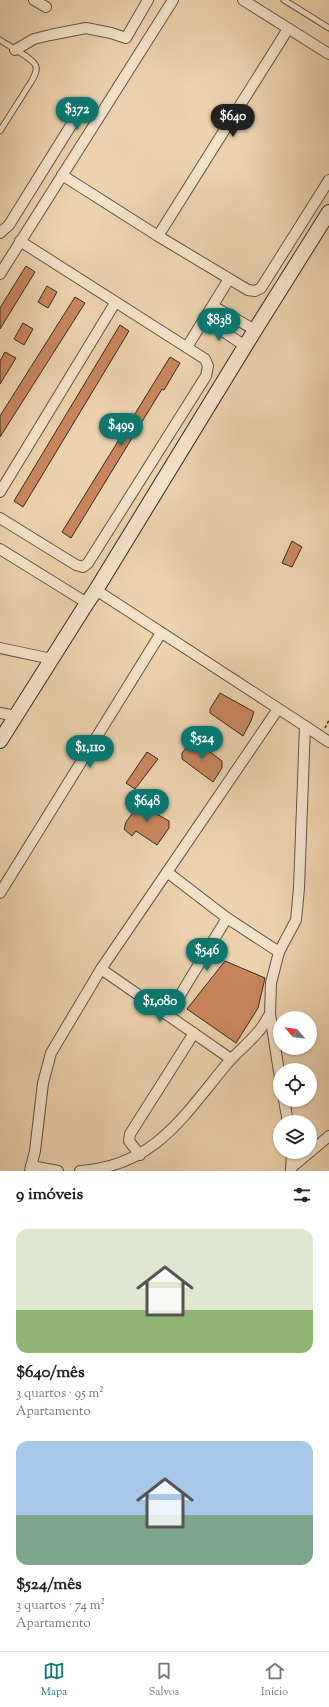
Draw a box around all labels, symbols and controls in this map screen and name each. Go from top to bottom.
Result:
pin: $372 [53,97,101,131]
text: $372 [65,101,89,119]
pin: $640 [209,104,257,138]
text: $640 [220,108,246,126]
pin: $838 [195,308,243,342]
text: $838 [206,312,232,330]
pin: $499 [97,413,145,447]
text: $499 [108,417,134,435]
pin: $524 [178,726,226,760]
text: $524 [190,730,214,748]
pin: $1,110 [57,735,123,769]
text: $1,110 [75,739,105,757]
pin: $648 [123,789,171,823]
text: $648 [134,793,160,811]
pin: $546 [183,938,231,972]
text: $546 [195,942,219,960]
pin: $1,080 [127,989,193,1023]
text: $1,080 [143,993,177,1011]
north arrow [273,1011,317,1055]
map controls [273,1011,317,1159]
button: locate [273,1063,317,1107]
button: layers [273,1115,317,1159]
text: 9 imóveis [16,1183,83,1207]
icon: filters [291,1184,313,1206]
icon: home [129,1255,201,1327]
text: $640/mês [16,1361,85,1385]
text: 3 quartos · 95 m² [16,1385,104,1403]
text: Apartamento [16,1403,91,1421]
icon: home [129,1467,201,1539]
text: $524/mês [16,1573,82,1597]
text: 3 quartos · 74 m² [16,1597,105,1615]
text: Apartamento [16,1615,91,1633]
tab: Mapa [41,1660,67,1700]
tab: Salvos [149,1660,179,1700]
tab: Início [261,1660,288,1700]

